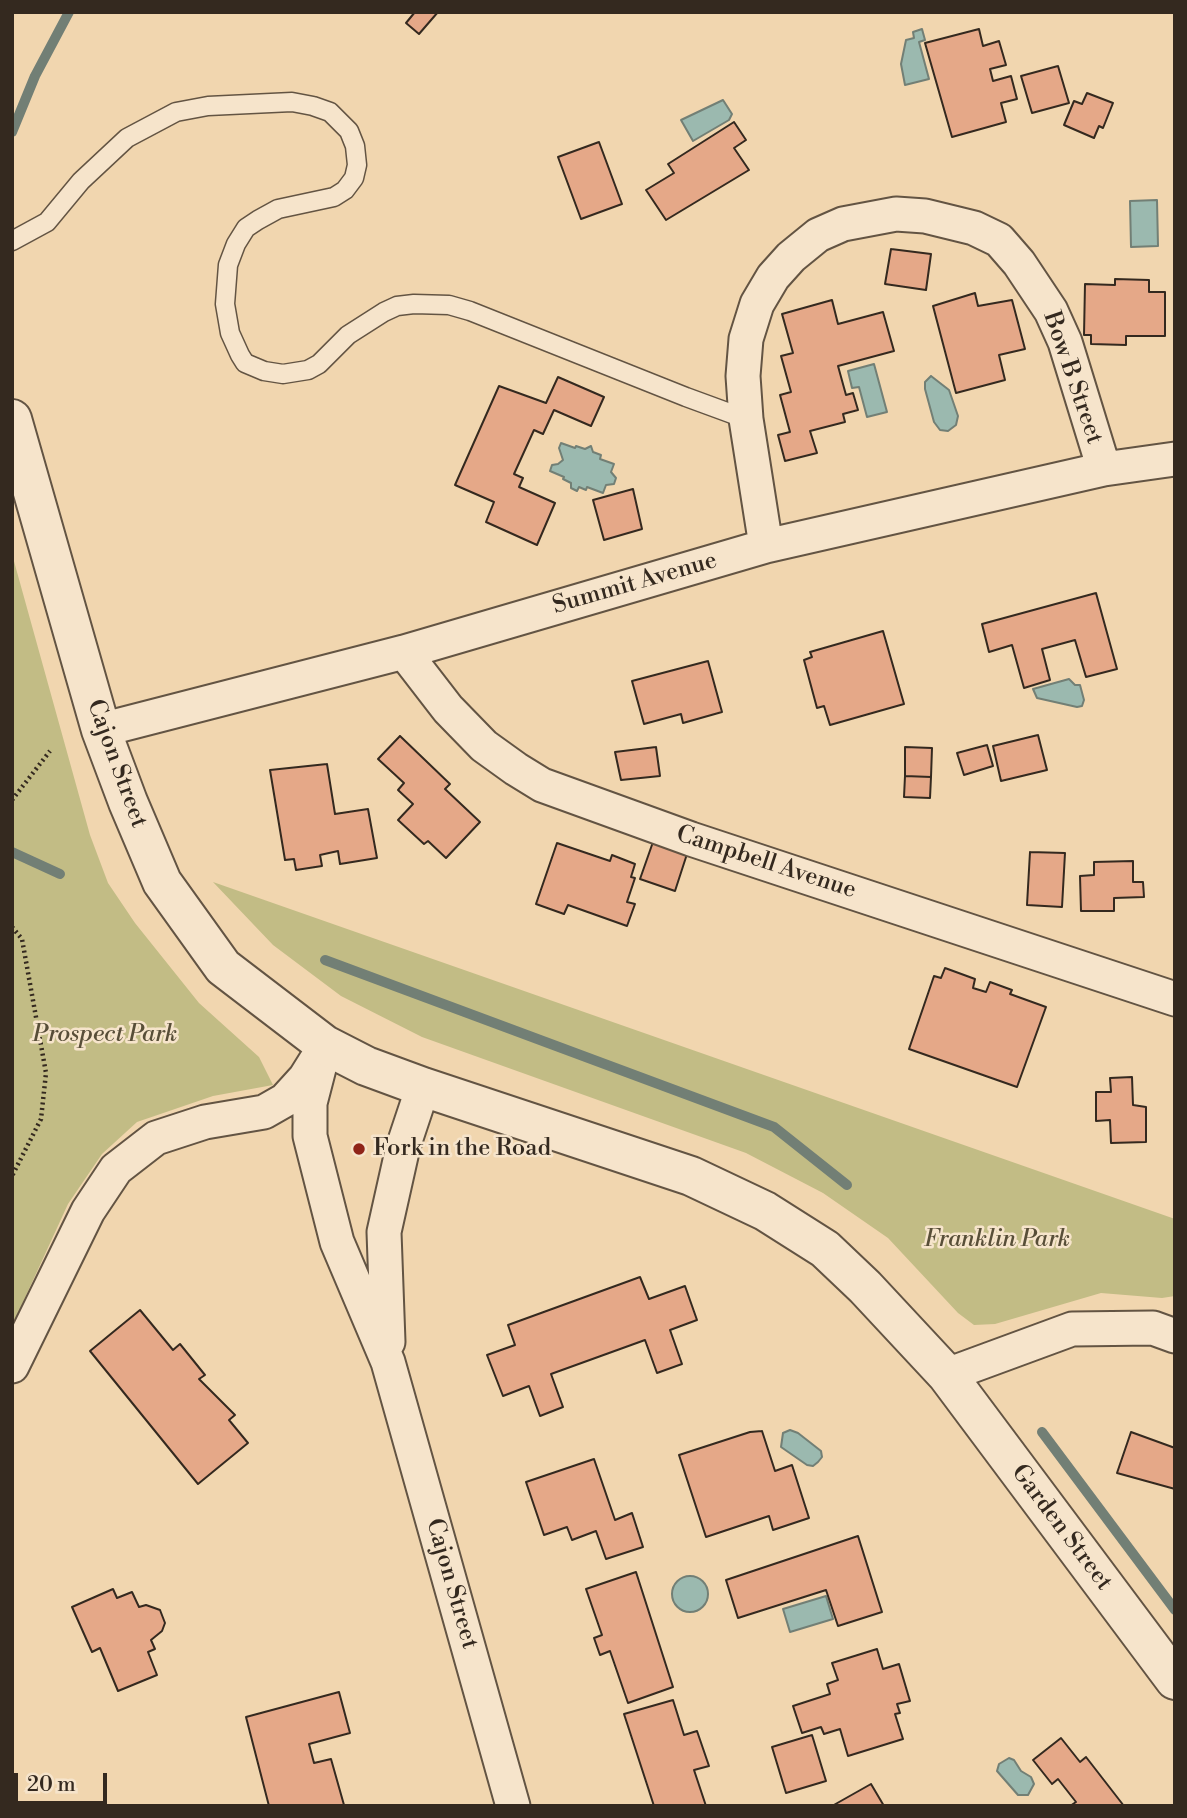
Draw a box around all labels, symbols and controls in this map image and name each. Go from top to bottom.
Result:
street label: Bow B Street [1036,308,1108,448]
street label: Summit Avenue [549,547,721,621]
street label: Cajon Street [80,696,152,832]
street label: Campbell Avenue [672,820,860,906]
park label: Prospect Park [33,1021,177,1049]
place label: Fork in the Road [373,1135,551,1163]
marker: Fork in the Road [351,1141,367,1157]
park label: Franklin Park [924,1226,1070,1254]
street label: Garden Street [1004,1459,1118,1597]
street label: Cajon Street [419,1515,483,1653]
scale bar [18,1758,110,1802]
text: 20 m [27,1772,76,1798]

